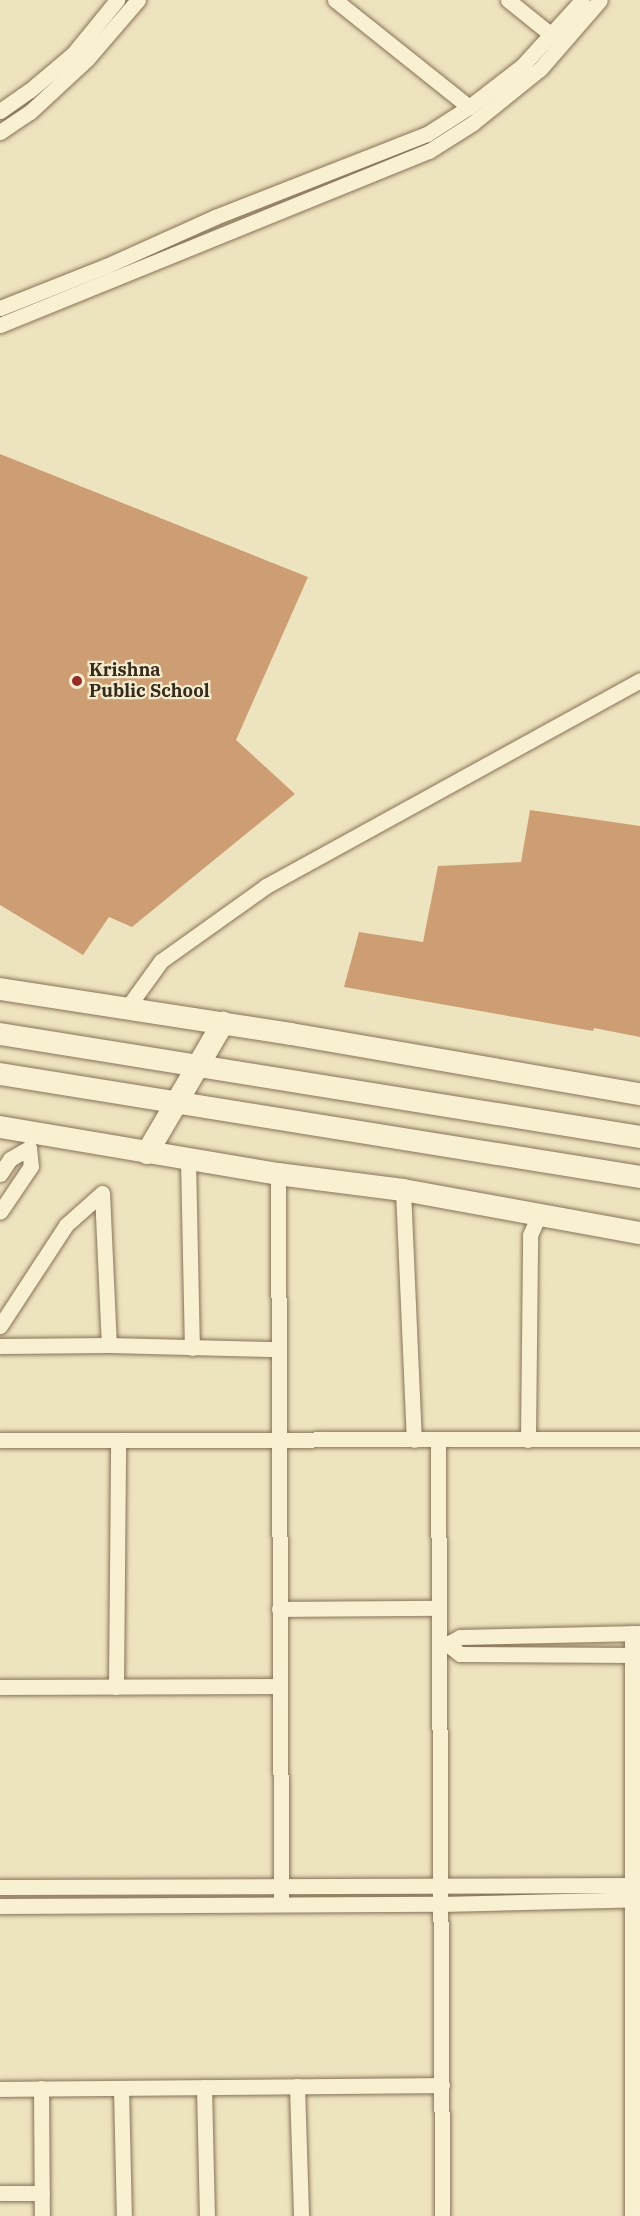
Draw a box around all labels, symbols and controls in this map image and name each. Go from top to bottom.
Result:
place label: Krishna Public School [89,660,210,702]
marker: Krishna Public School [70,674,84,688]

